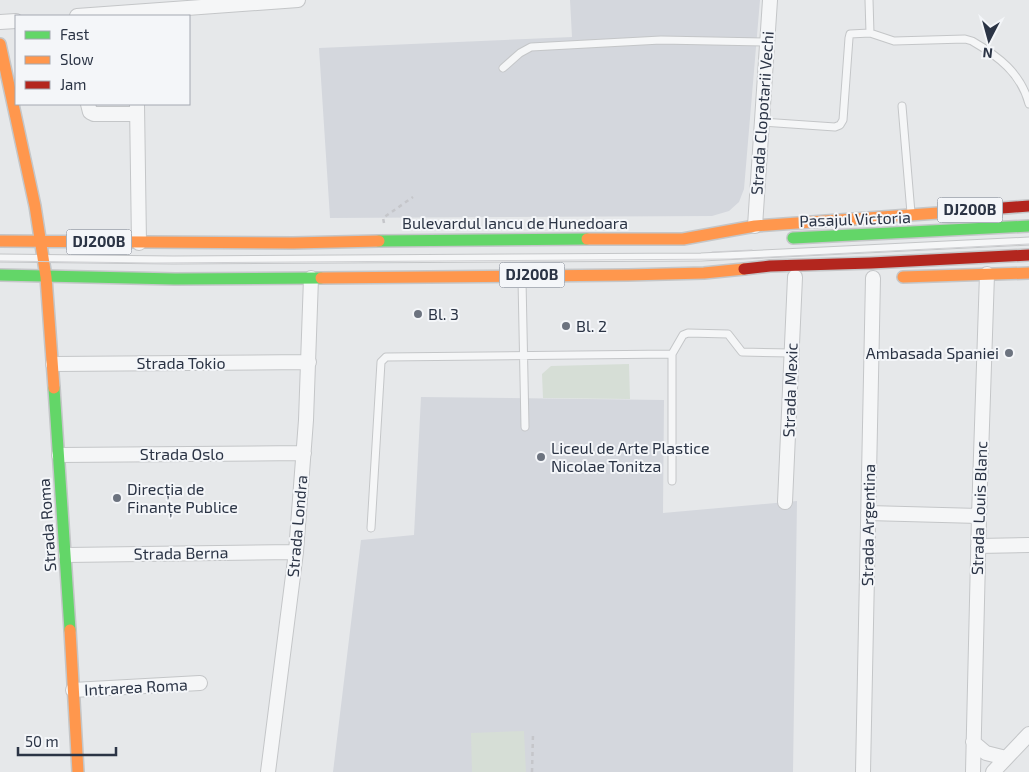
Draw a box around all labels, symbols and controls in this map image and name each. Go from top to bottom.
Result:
legend [15,15,190,105]
north arrow [964,15,1014,65]
text: Fast [60,25,90,43]
street label: Strada Clopotarii Vechi [746,30,777,196]
text: N [982,44,994,62]
text: Slow [60,50,94,68]
text: Jam [60,75,86,93]
road number: DJ200B [938,198,1002,222]
street label: Pasajul Victoria [799,207,911,231]
street label: Bulevardul Iancu de Hunedoara [402,213,628,232]
road number: DJ200B [66,230,132,254]
road number: DJ200B [500,262,564,288]
place label: Bl. 3 [428,304,459,323]
marker: Bl. 3 [412,308,424,320]
place label: Bl. 2 [576,316,607,335]
marker: Bl. 2 [560,320,572,332]
street label: Strada Mexic [778,342,801,438]
place label: Ambasada Spaniei [866,343,999,362]
marker: Ambasada Spaniei [1003,347,1015,359]
street label: Strada Tokio [136,353,226,372]
place label: Liceul de Arte Plastice Nicolae Tonitza [551,438,710,475]
street label: Strada Louis Blanc [967,440,990,575]
street label: Strada Oslo [140,444,224,463]
marker: Liceul de Arte Plastice Nicolae Tonitza [535,451,547,463]
street label: Strada Argentina [857,464,878,586]
street label: Strada Londra [283,474,310,578]
street label: Strada Roma [34,478,59,572]
place label: Direcția de Finanțe Publice [127,479,238,518]
marker: Direcția de Finanțe Publice [111,492,123,504]
street label: Strada Berna [133,542,229,563]
street label: Intrarea Roma [84,674,188,699]
scale bar [18,724,115,756]
text: 50 m [25,732,59,750]

